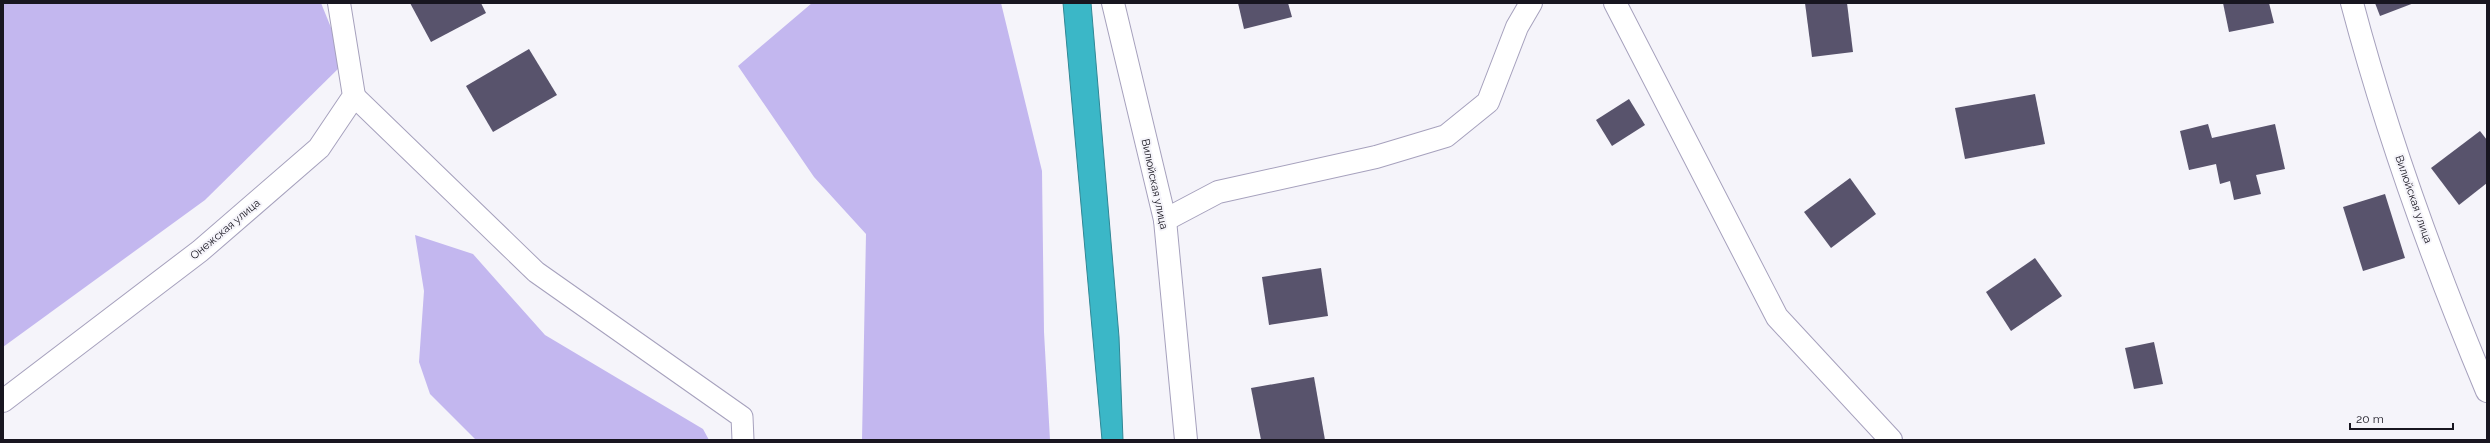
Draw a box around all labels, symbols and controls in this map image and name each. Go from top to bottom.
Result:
street label: Вилюйская улица [1139,138,1170,231]
street label: Вилюйская улица [2392,153,2435,245]
street label: Онежская улица [188,196,263,262]
scale bar [2350,405,2453,431]
text: 20 m [2356,412,2384,426]

